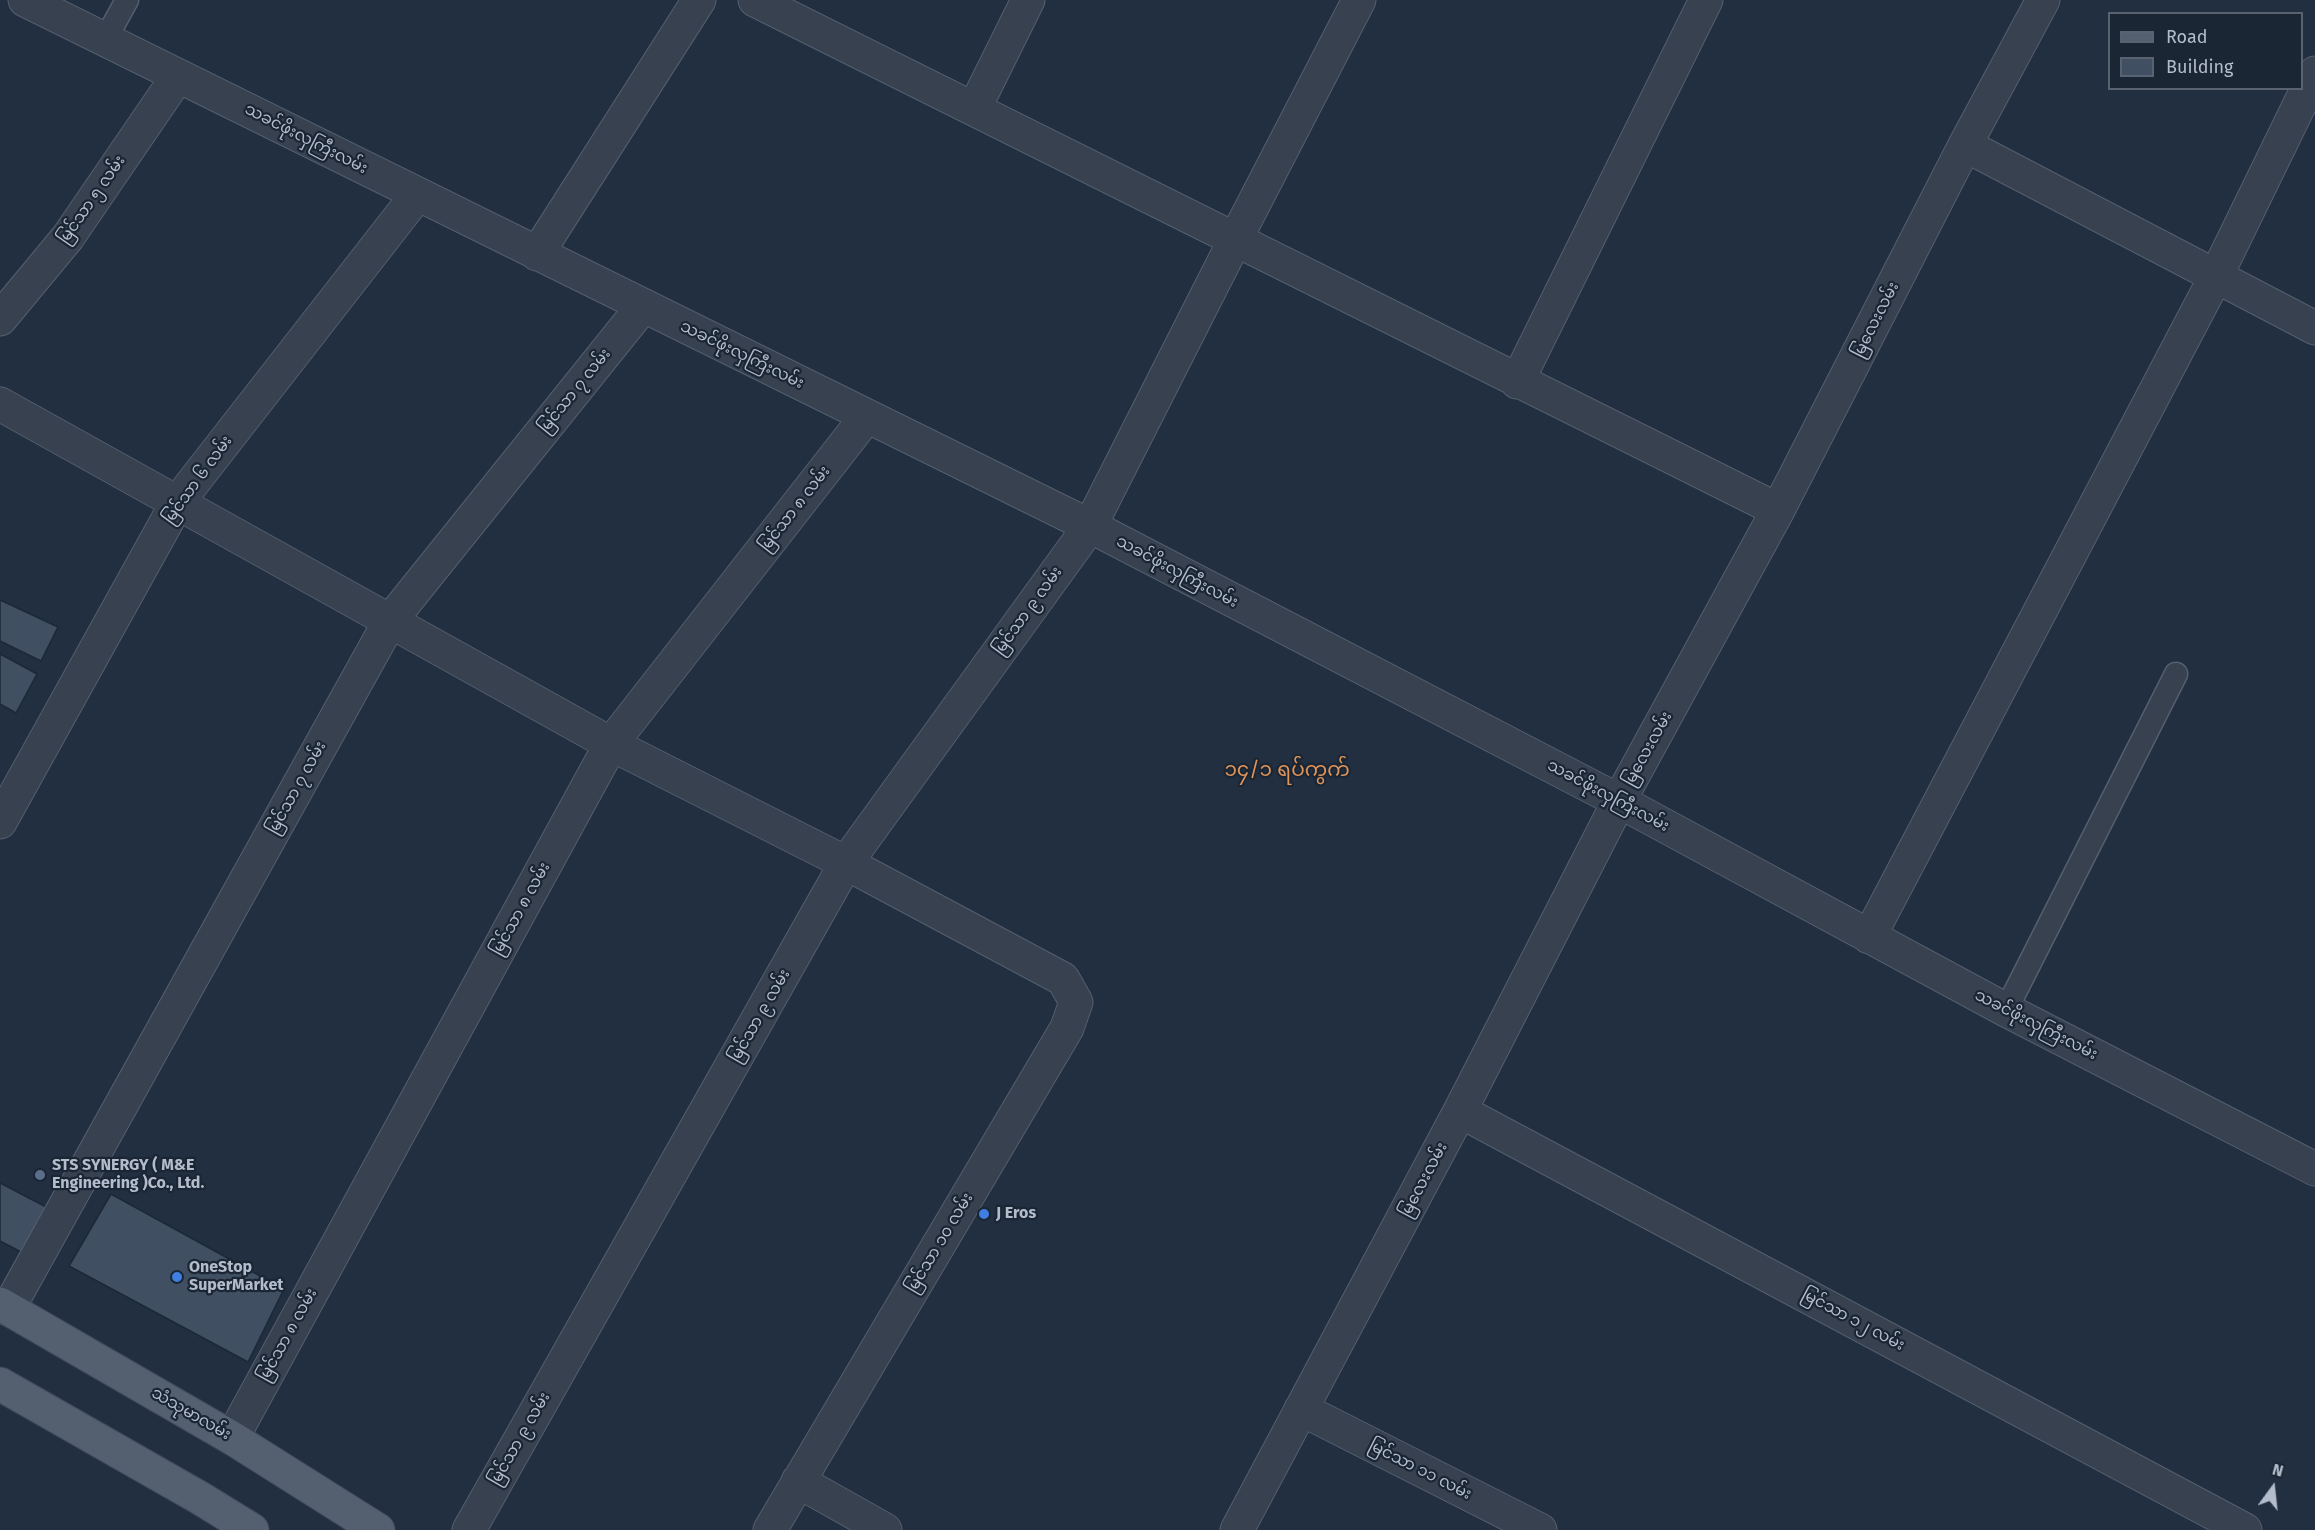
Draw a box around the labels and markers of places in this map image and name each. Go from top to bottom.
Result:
place label: STS SYNERGY ( M&E Engineering )Co., Ltd. [52,1156,204,1194]
marker: STS SYNERGY ( M&E Engineering )Co., Ltd. [33,1168,47,1182]
place label: J Eros [996,1204,1036,1224]
marker: J Eros [977,1207,991,1221]
place label: OneStop SuperMarket [189,1258,283,1296]
marker: OneStop SuperMarket [170,1270,184,1284]

